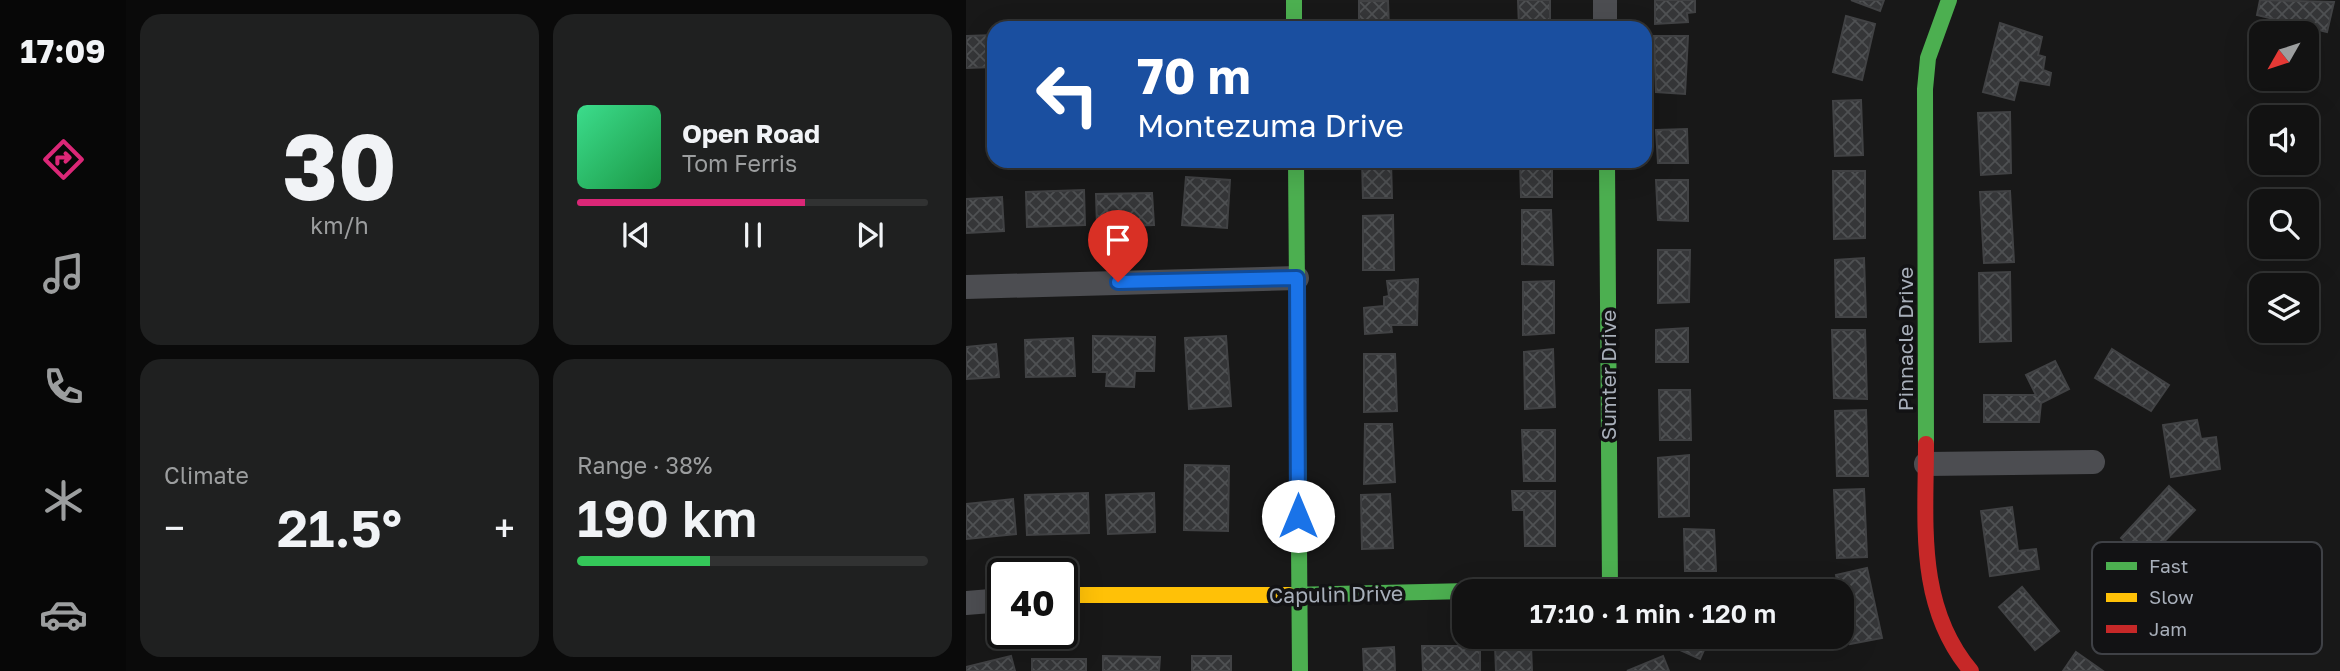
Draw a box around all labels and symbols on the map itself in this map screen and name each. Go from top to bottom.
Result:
north arrow [2249,21,2319,91]
pin [1088,210,1148,282]
street label: Pinnacle Drive [1892,267,1918,411]
street label: Sumter Drive [1595,310,1621,440]
position arrow [1261,479,1335,553]
legend [2092,542,2322,654]
text: Fast [2149,554,2188,577]
speed limit sign: 40 [987,558,1078,649]
street label: Capulin Drive [1269,580,1403,608]
text: Slow [2149,585,2194,608]
text: Jam [2149,617,2187,640]

